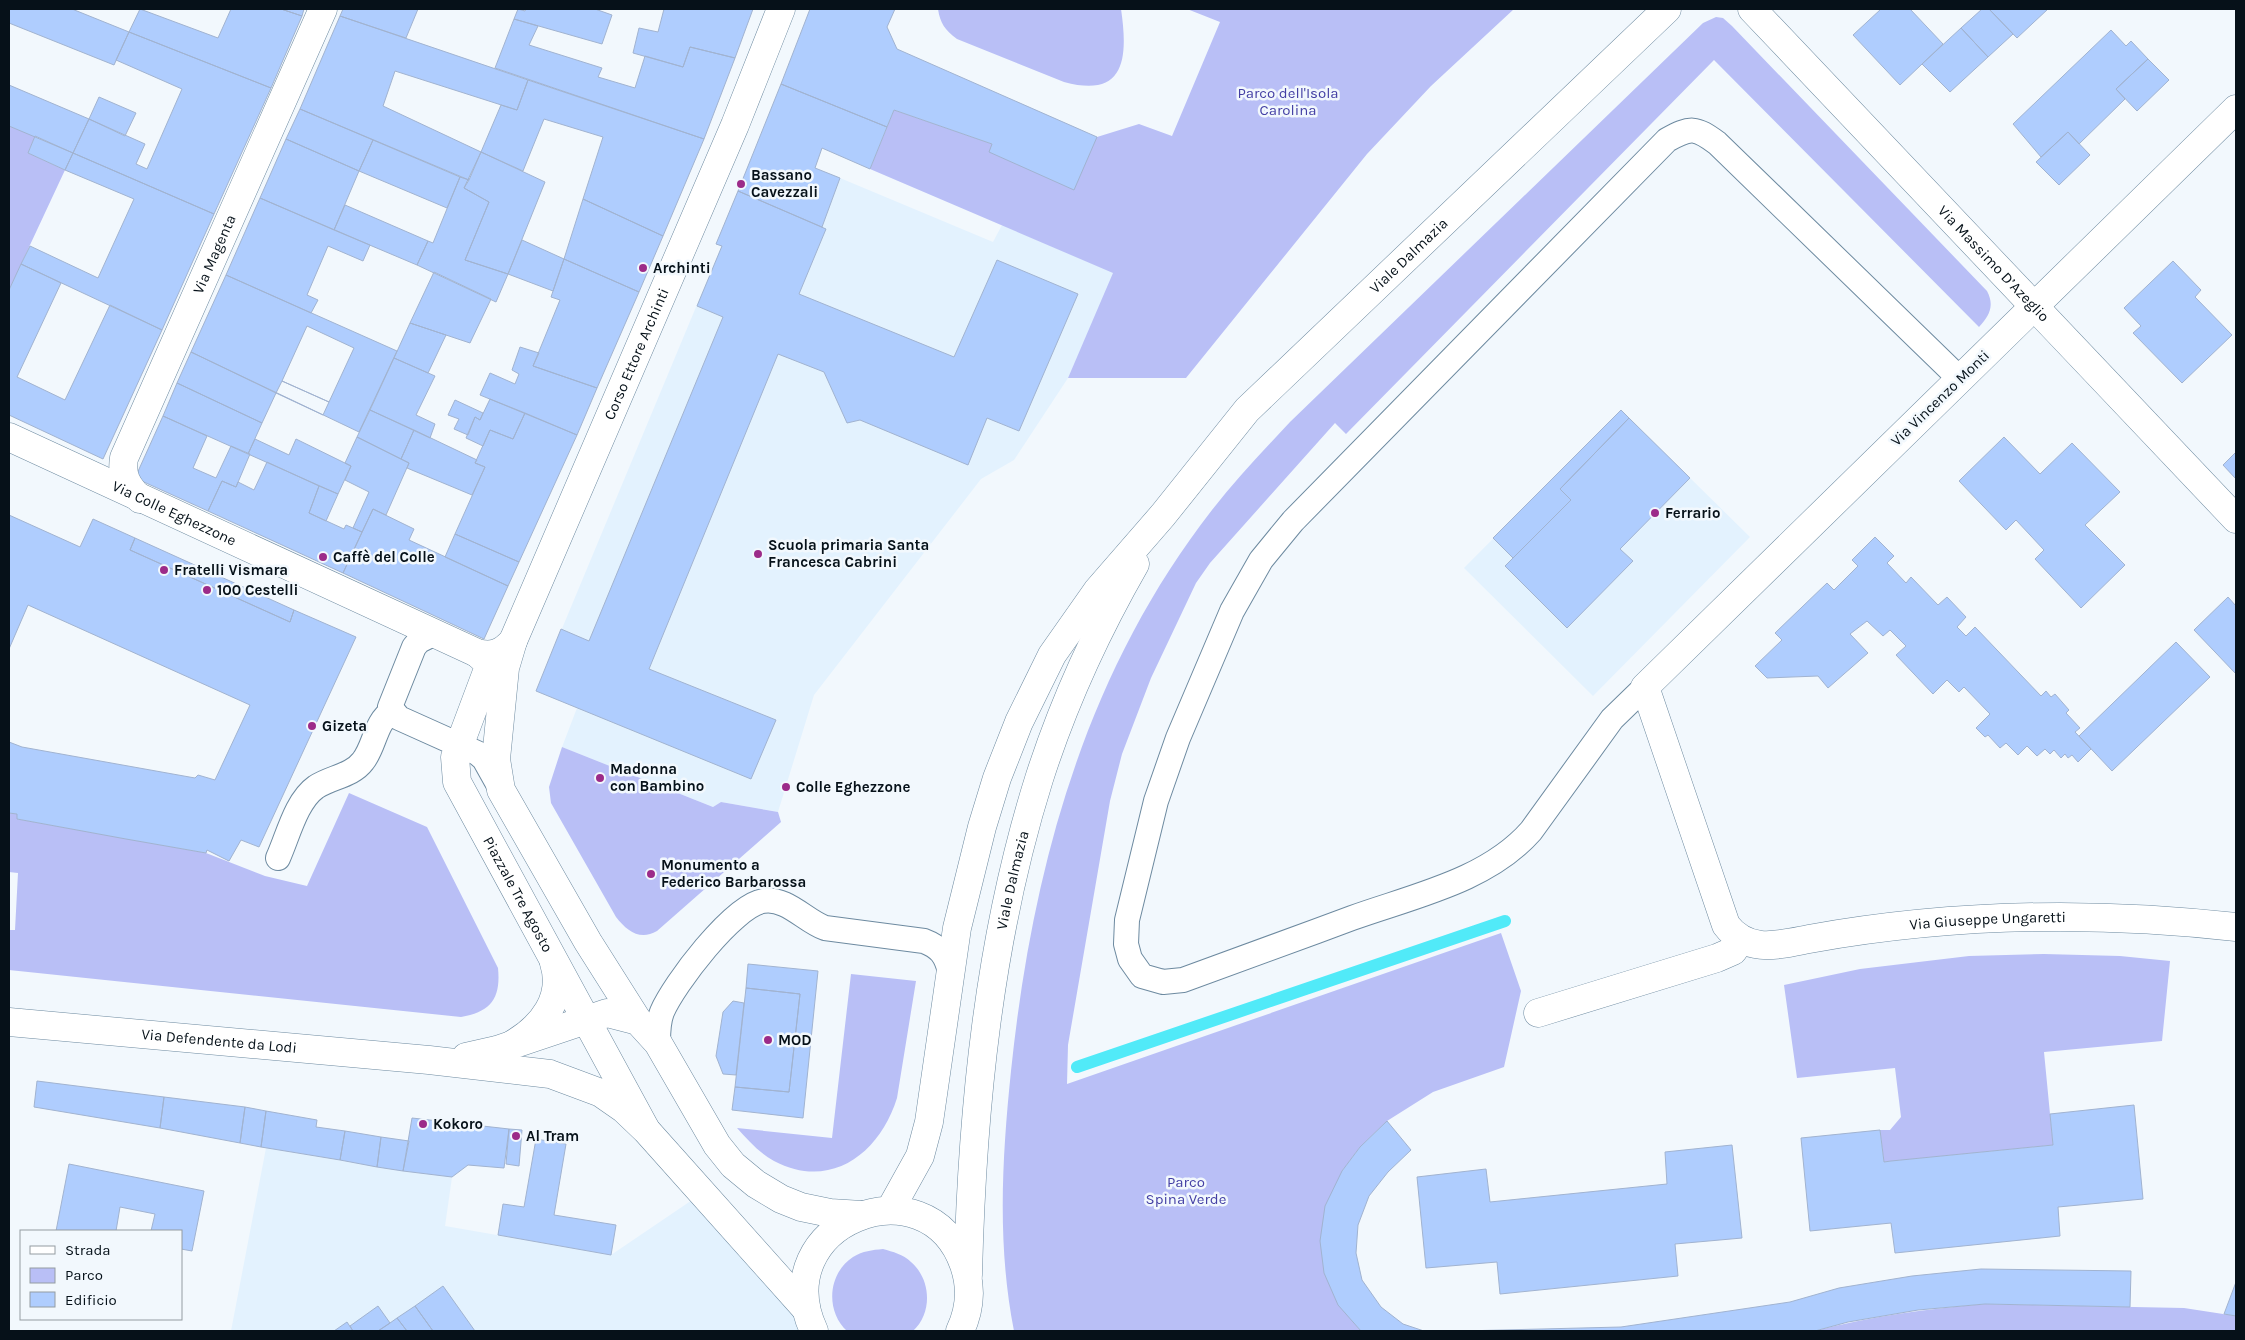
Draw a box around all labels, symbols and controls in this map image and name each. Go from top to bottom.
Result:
park label: Parco dell'Isola Carolina [1237,84,1339,119]
place label: Bassano Cavezzali [751,166,818,201]
marker: Bassano Cavezzali [735,178,747,190]
street label: Via Massimo D’Azeglio [1934,202,2053,326]
street label: Via Magenta [189,212,240,297]
street label: Viale Dalmazia [1366,214,1452,297]
place label: Archinti [653,259,711,277]
marker: Archinti [637,262,649,274]
street label: Corso Ettore Archinti [600,285,673,423]
street label: Via Vincenzo Monti [1887,346,1993,450]
street label: Via Colle Eghezzone [109,477,239,550]
place label: Ferrario [1665,504,1721,522]
marker: Ferrario [1649,507,1661,519]
place label: Scuola primaria Santa Francesca Cabrini [768,536,929,571]
place label: Caffè del Colle [333,548,435,566]
marker: Scuola primaria Santa Francesca Cabrini [752,548,764,560]
marker: Caffè del Colle [317,551,329,563]
place label: Fratelli Vismara [174,561,288,579]
marker: Fratelli Vismara [158,564,170,576]
place label: 100 Cestelli [217,581,298,599]
marker: 100 Cestelli [201,584,213,596]
place label: Gizeta [322,717,367,735]
marker: Gizeta [306,720,318,732]
place label: Madonna con Bambino [610,760,704,795]
marker: Madonna con Bambino [594,772,606,784]
place label: Colle Eghezzone [796,778,910,796]
marker: Colle Eghezzone [780,781,792,793]
street label: Viale Dalmazia [993,829,1033,931]
street label: Piazzale Tre Agosto [479,833,557,955]
place label: Monumento a Federico Barbarossa [661,856,806,891]
marker: Monumento a Federico Barbarossa [645,868,657,880]
street label: Via Giuseppe Ungaretti [1909,908,2066,934]
street label: Via Defendente da Lodi [141,1025,298,1057]
place label: MOD [778,1031,812,1049]
marker: MOD [762,1034,774,1046]
place label: Kokoro [433,1115,483,1133]
marker: Kokoro [417,1118,429,1130]
place label: Al Tram [526,1127,579,1145]
marker: Al Tram [510,1130,522,1142]
park label: Parco Spina Verde [1146,1173,1226,1208]
legend [20,1230,182,1320]
text: Strada [65,1241,111,1259]
text: Parco [65,1266,103,1284]
text: Edificio [65,1291,117,1309]

